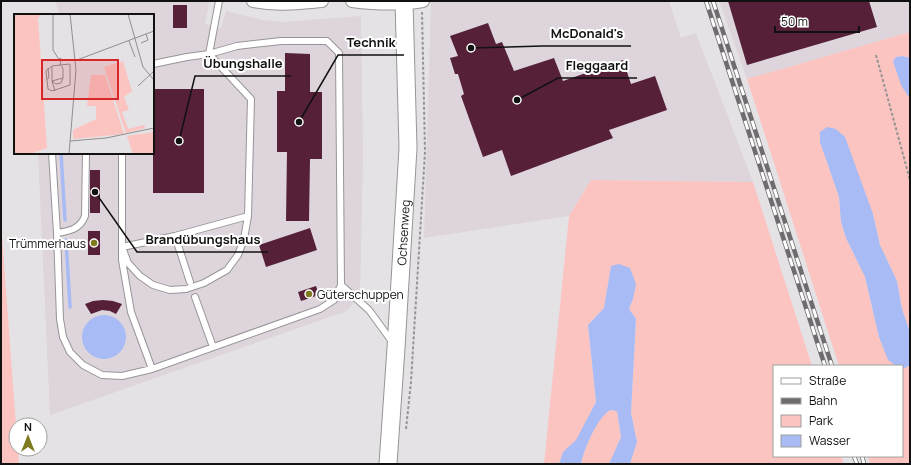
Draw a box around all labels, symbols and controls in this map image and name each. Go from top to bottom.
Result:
scale bar [775,8,859,34]
text: 50 m [781,13,808,30]
inset map [14,14,154,154]
callout: McDonald's [543,21,631,46]
text: McDonald's [551,24,623,42]
callout: Technik [338,30,404,55]
text: Technik [346,33,397,51]
callout: Übungshalle [195,51,291,76]
callout: Fleggaard [558,53,637,78]
text: Übungshalle [203,54,283,72]
text: Fleggaard [566,56,628,74]
street label: Ochsenweg [392,199,413,266]
callout: Brandübungshaus [137,227,268,252]
text: Brandübungshaus [145,230,261,248]
place label: Trümmerhaus [9,235,86,252]
marker: Trümmerhaus [89,238,99,248]
place label: Güterschuppen [317,286,404,303]
marker: Güterschuppen [304,289,314,299]
legend [773,365,903,457]
text: Straße [809,372,846,389]
text: Bahn [809,392,837,409]
text: Park [809,412,834,429]
north arrow [8,417,48,457]
text: N [24,419,32,434]
text: Wasser [809,432,851,449]

